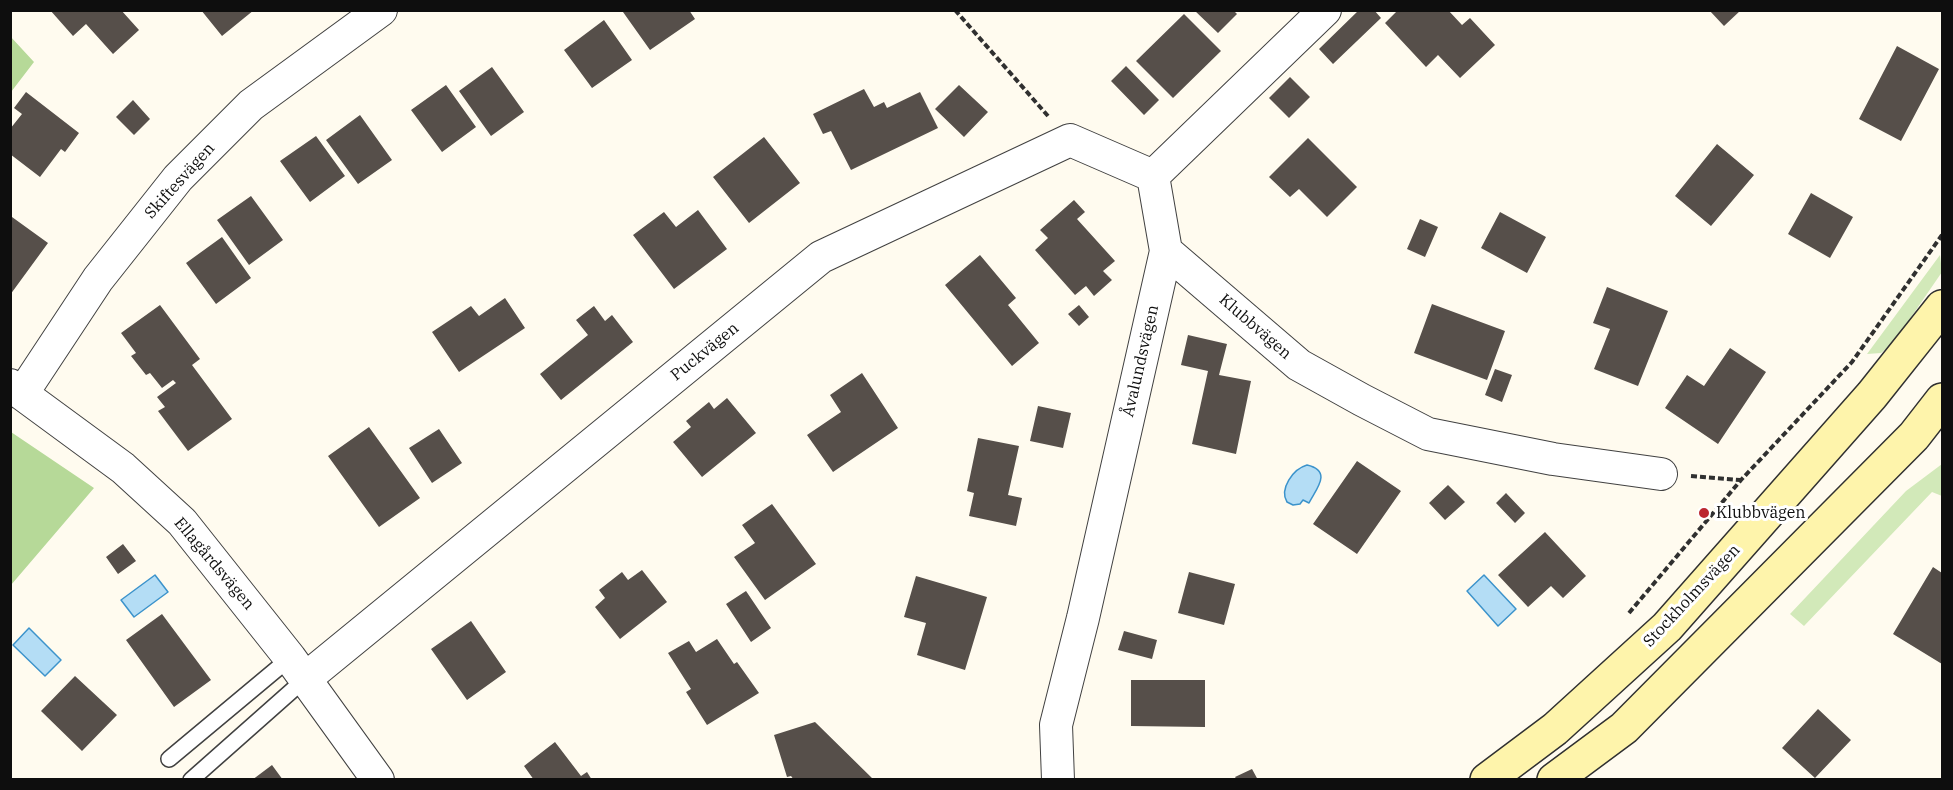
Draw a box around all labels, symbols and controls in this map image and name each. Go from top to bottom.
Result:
street label: Skiftesvägen [141,139,219,223]
street label: Klubbvägen [1215,290,1295,364]
street label: Åvalundsvägen [1119,303,1163,419]
street label: Puckvägen [667,319,743,385]
place label: Klubbvägen [1716,503,1806,523]
marker: Klubbvägen [1697,506,1711,520]
street label: Ellagårdsvägen [170,514,258,614]
street label: Stockholmsvägen [1640,541,1744,651]

